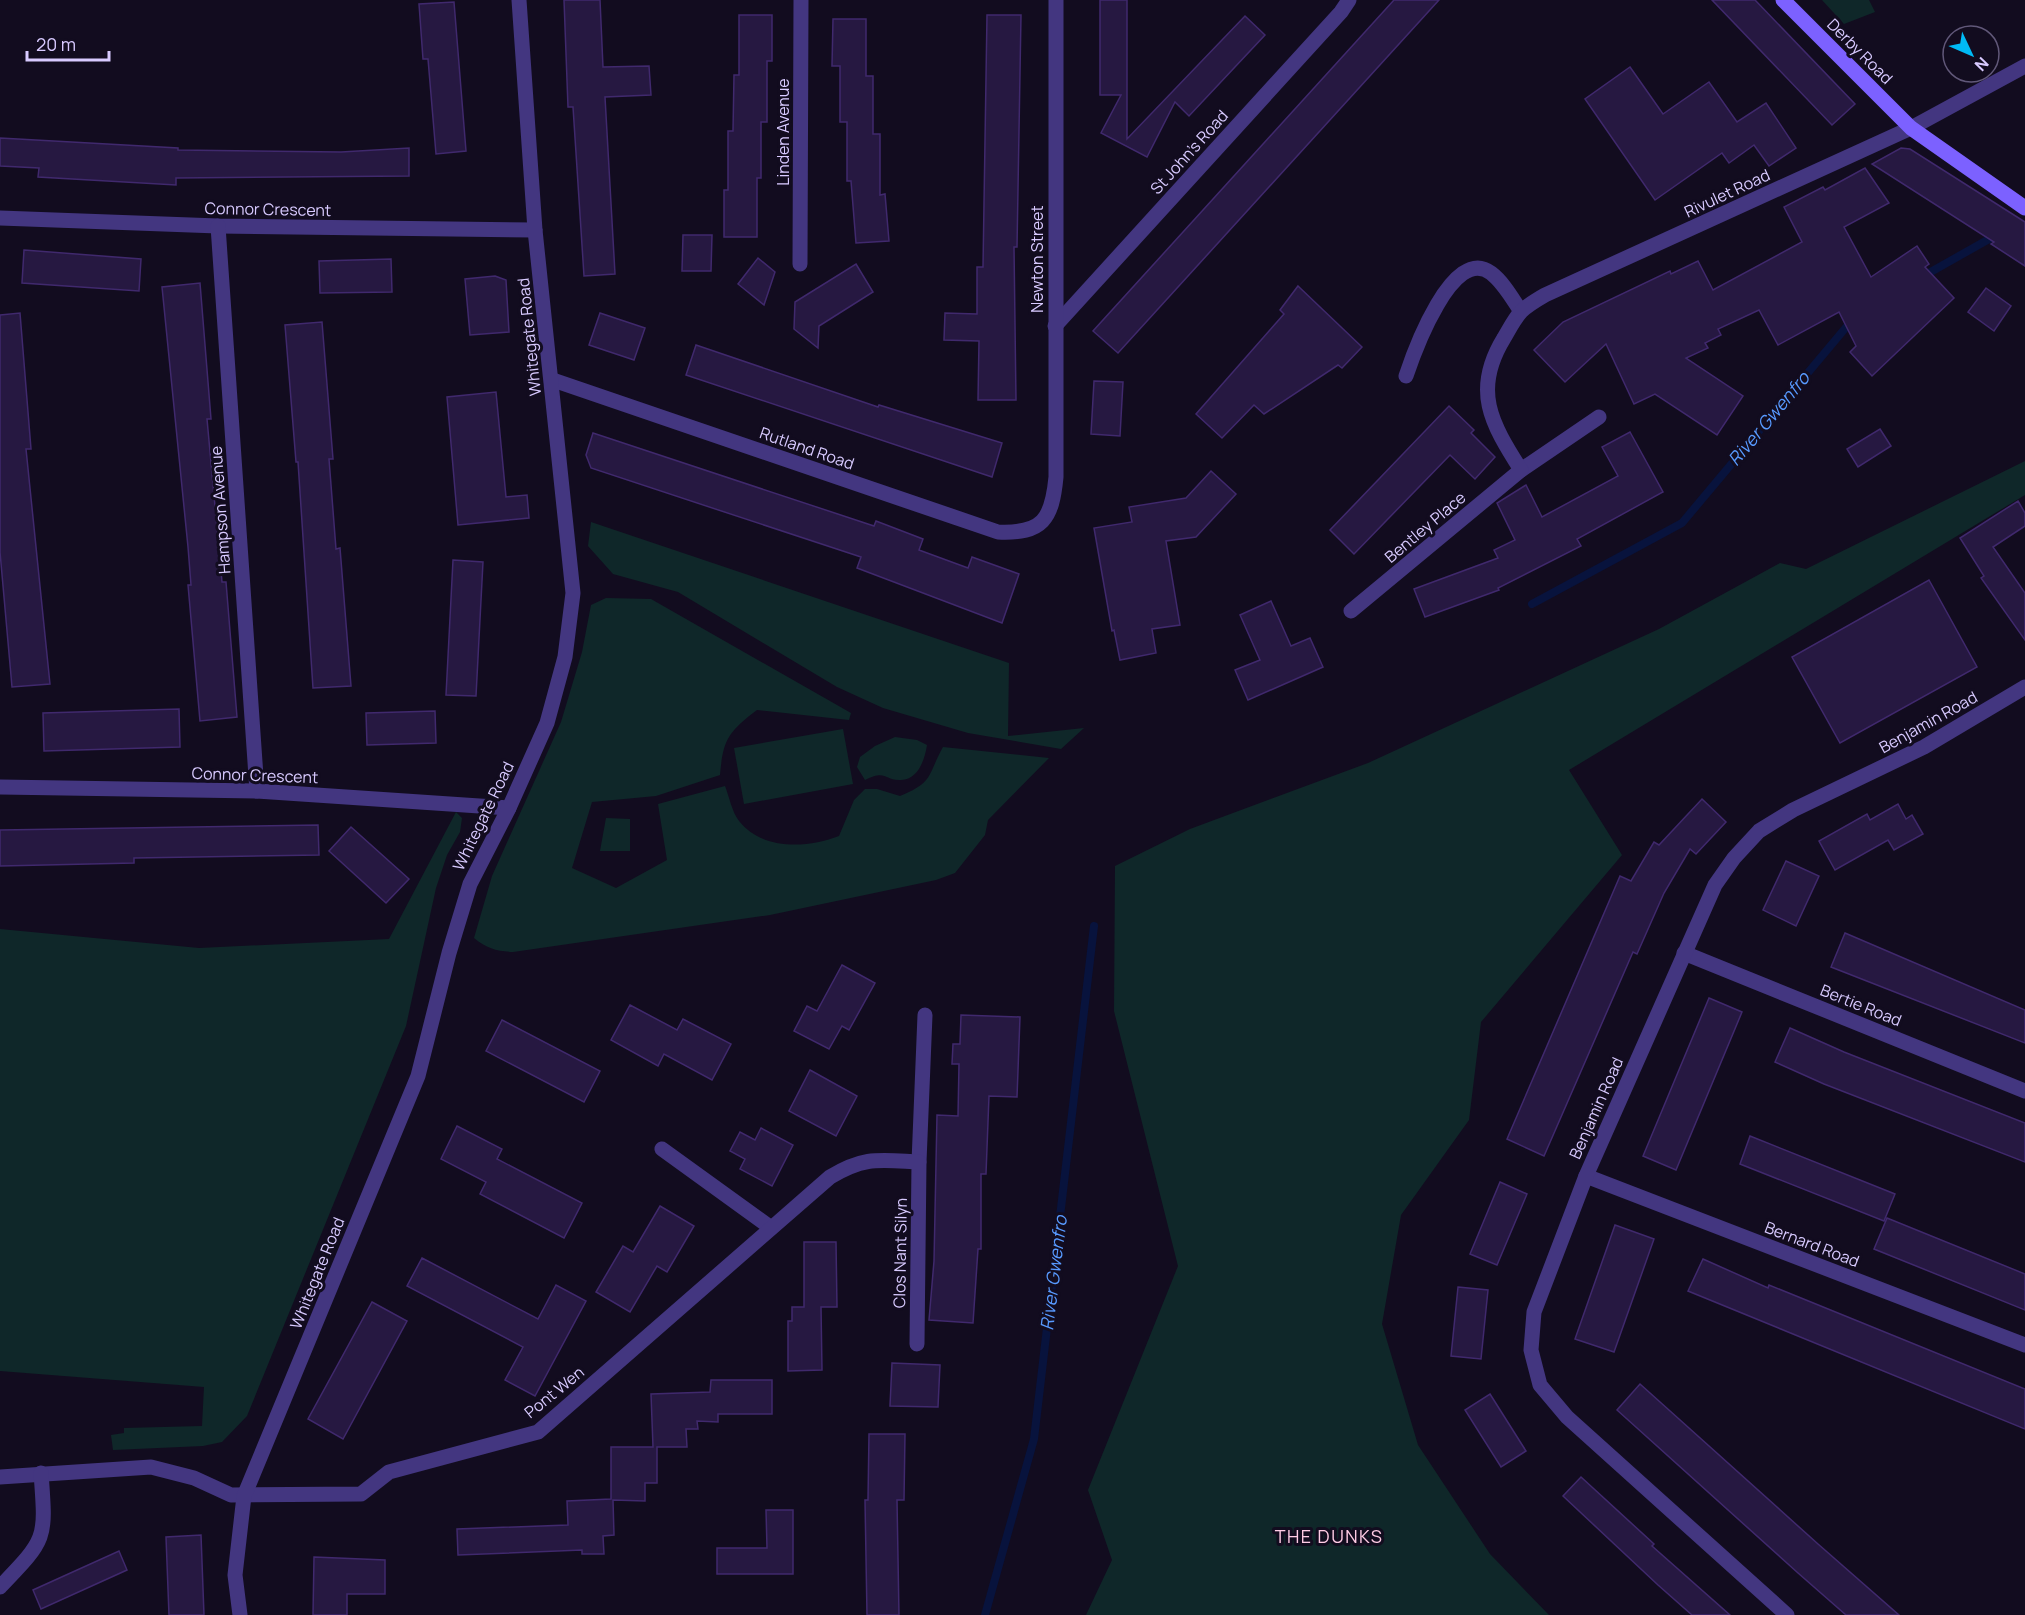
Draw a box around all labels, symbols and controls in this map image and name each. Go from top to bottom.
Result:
street label: Derby Road [1822,13,1898,89]
scale bar [27,24,110,62]
north arrow [1941,24,2001,84]
text: 20 m [36,32,76,56]
text: N [1970,53,1994,76]
street label: Linden Avenue [772,78,794,186]
street label: St John's Road [1145,105,1233,199]
street label: Rivulet Road [1681,164,1773,222]
street label: Connor Crescent [204,197,332,221]
street label: Newton Street [1026,205,1048,313]
street label: Whitegate Road [512,277,546,397]
water label: River Gwenfro [1722,365,1815,470]
street label: Rutland Road [757,422,857,474]
street label: Hampson Avenue [205,445,235,575]
street label: Bentley Place [1380,487,1470,567]
street label: Benjamin Road [1875,686,1981,758]
street label: Whitegate Road [447,758,519,874]
street label: Connor Crescent [191,762,319,788]
street label: Bertie Road [1817,979,1905,1031]
street label: Benjamin Road [1564,1054,1628,1162]
street label: Clos Nant Silyn [888,1198,912,1308]
water label: River Gwenfro [1034,1213,1072,1332]
street label: Whitegate Road [285,1214,349,1332]
street label: Bernard Road [1762,1216,1862,1272]
street label: Pont Wen [520,1361,588,1423]
district label: THE DUNKS [1275,1524,1383,1548]

